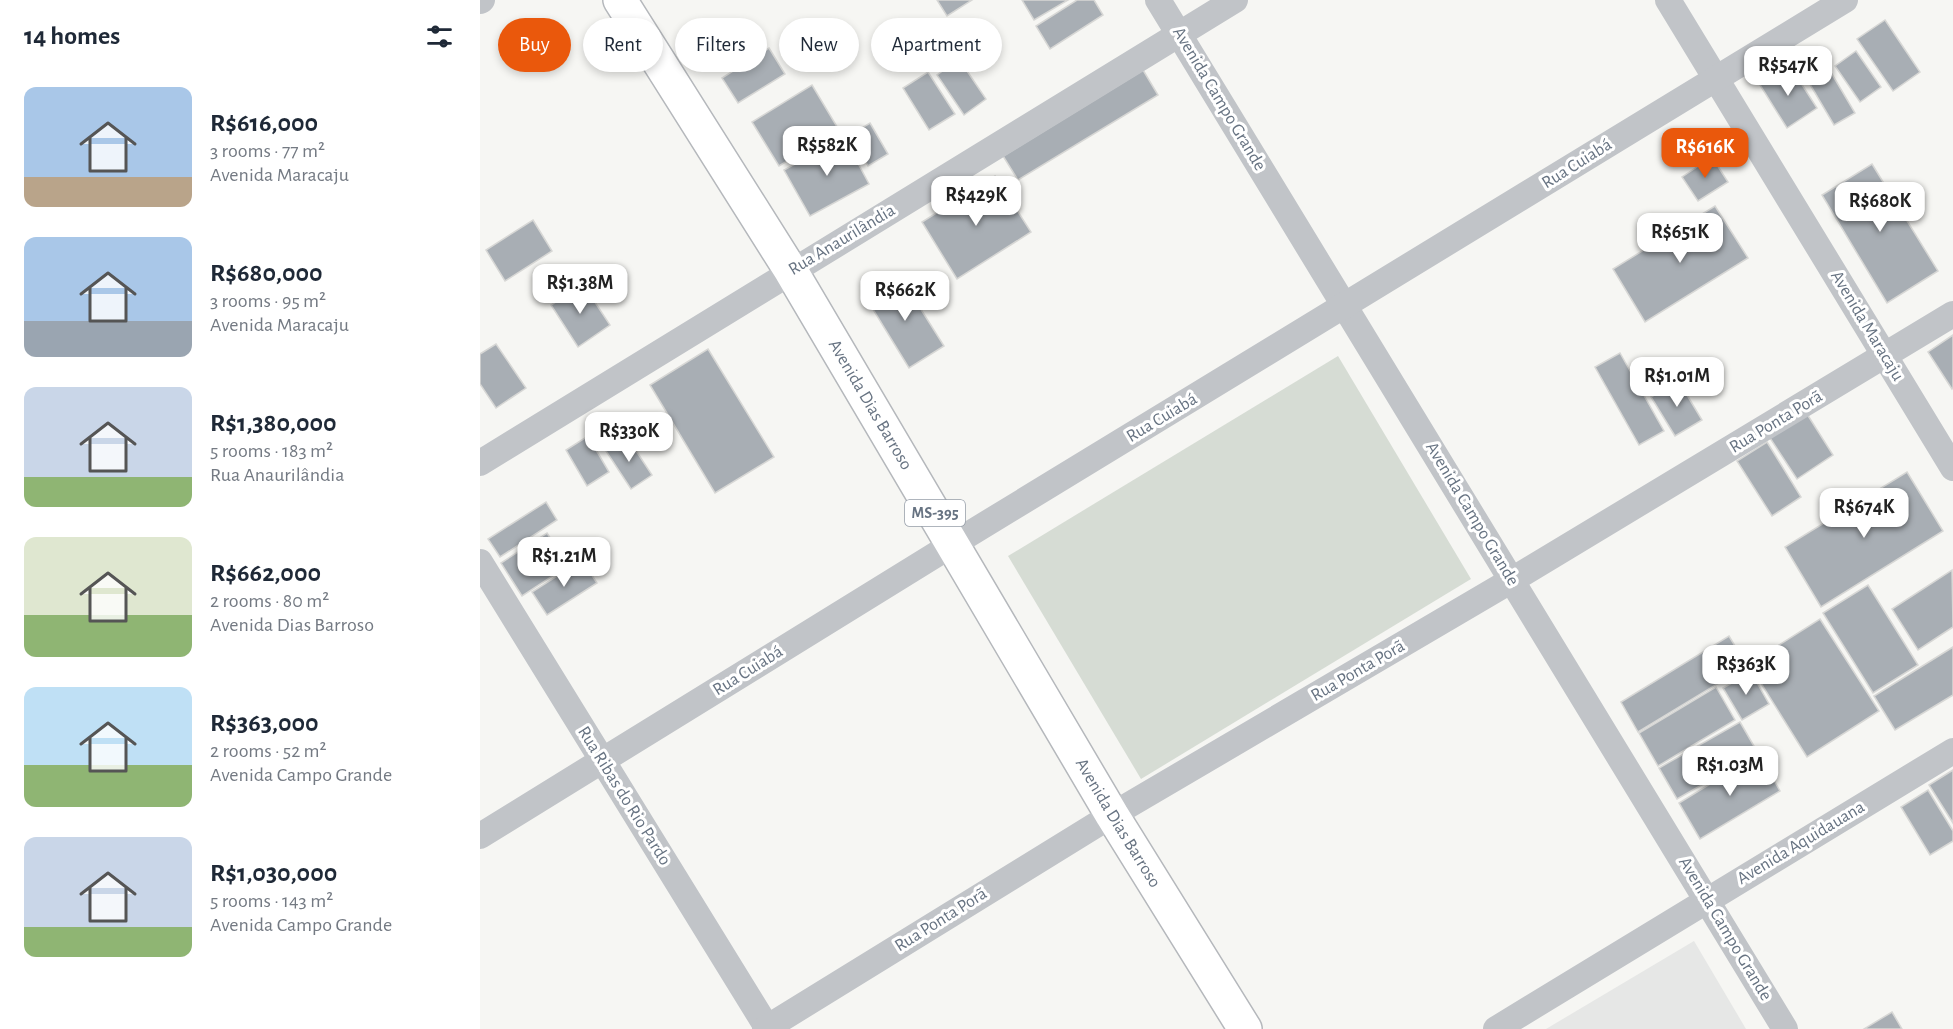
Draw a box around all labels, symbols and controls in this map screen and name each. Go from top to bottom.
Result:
chip: Buy [498,18,571,72]
chip: Rent [583,18,663,72]
chip: Filters [675,18,767,72]
chip: New [779,18,859,72]
chip: Apartment [871,18,1002,72]
icon: filters [423,20,456,53]
text: 14 homes [24,23,120,49]
street label: Avenida Campo Grande [1169,24,1269,174]
pin: R$547K [1739,46,1837,97]
text: R$547K [1758,55,1818,75]
text: R$616,000 [210,110,318,136]
icon: home [72,111,144,183]
pin: R$582K [778,126,876,177]
pin: R$616K [1656,128,1754,179]
text: R$582K [797,135,857,155]
street label: Rua Cuiabá [1539,136,1615,192]
text: R$616K [1676,137,1735,157]
text: 3 rooms · 77 m² [210,141,325,161]
text: Avenida Maracaju [210,165,349,185]
pin: R$429K [927,176,1025,227]
pin: R$680K [1831,182,1929,233]
text: R$429K [945,185,1007,205]
text: R$680K [1849,191,1911,211]
street label: Rua Anaurilândia [786,201,898,279]
pin: R$651K [1631,213,1729,264]
text: R$651K [1651,222,1709,242]
text: R$680,000 [210,260,323,286]
icon: home [72,261,144,333]
pin: R$1.38M [525,264,635,315]
street label: Avenida Maracaju [1827,268,1907,384]
pin: R$662K [856,271,954,322]
text: R$1.38M [547,273,614,293]
text: R$662K [874,280,936,300]
text: 3 rooms · 95 m² [210,291,326,311]
text: Avenida Maracaju [210,315,349,335]
street label: Avenida Dias Barroso [825,337,915,473]
pin: R$1.01M [1622,357,1732,408]
text: R$1.01M [1644,366,1710,386]
street label: Rua Ponta Porã [1726,387,1826,457]
street label: Rua Cuiabá [1124,390,1200,446]
text: R$1,380,000 [210,410,337,436]
icon: home [72,411,144,483]
pin: R$330K [580,412,678,463]
text: R$330K [599,421,659,441]
street label: Avenida Campo Grande [1422,439,1522,589]
text: 5 rooms · 183 m² [210,441,333,461]
text: Rua Anaurilândia [210,465,344,485]
pin: R$674K [1815,488,1913,539]
text: R$674K [1834,497,1894,517]
road number: MS-395 [905,500,965,526]
pin: R$1.21M [509,537,619,588]
text: R$1.21M [531,546,597,566]
text: R$662,000 [210,560,321,586]
icon: home [72,561,144,633]
text: 2 rooms · 80 m² [210,591,329,611]
text: Avenida Dias Barroso [210,615,374,635]
street label: Rua Ponta Porã [1308,637,1408,705]
street label: Rua Cuiabá [710,643,786,699]
pin: R$363K [1697,645,1795,696]
text: R$363K [1716,654,1776,674]
text: R$363,000 [210,710,319,736]
icon: home [72,711,144,783]
street label: Rua Ribas do Rio Pardo [574,723,674,869]
text: 2 rooms · 52 m² [210,741,327,761]
pin: R$1.03M [1675,746,1785,797]
street label: Avenida Dias Barroso [1072,755,1164,891]
text: R$1.03M [1696,755,1764,775]
text: Avenida Campo Grande [210,765,392,785]
street label: Avenida Aquidauana [1734,798,1868,888]
street label: Avenida Campo Grande [1675,854,1775,1004]
text: R$1,030,000 [210,860,337,886]
icon: home [72,861,144,933]
street label: Rua Ponta Porã [892,885,990,955]
text: 5 rooms · 143 m² [210,891,333,911]
text: Avenida Campo Grande [210,915,392,935]

